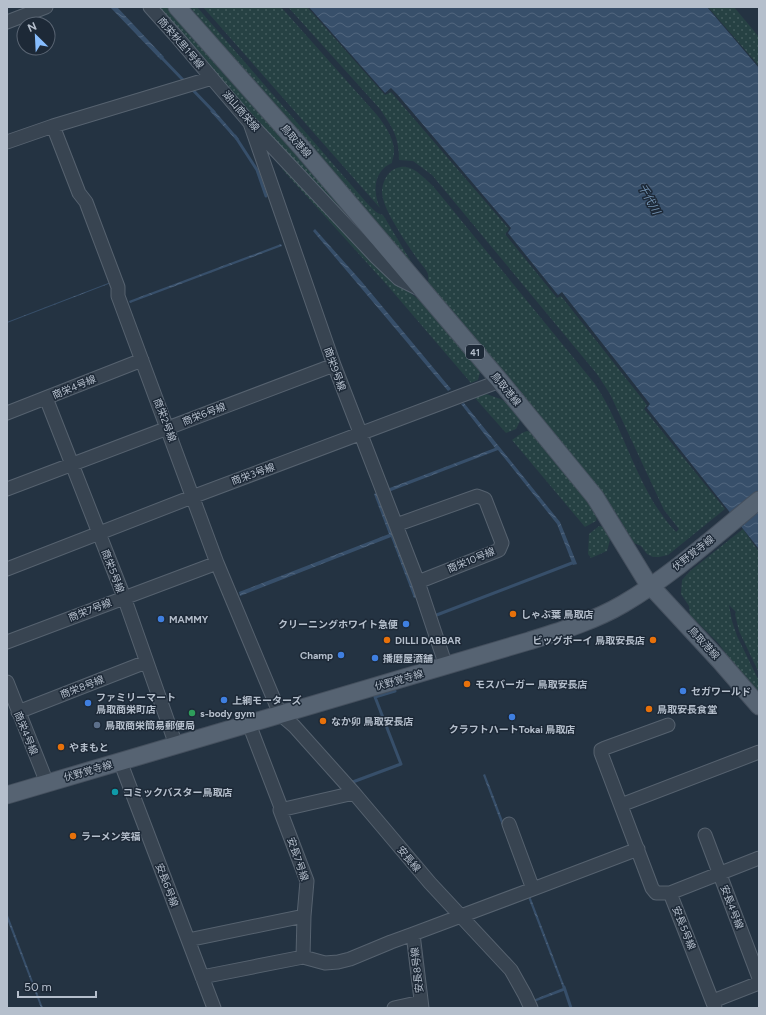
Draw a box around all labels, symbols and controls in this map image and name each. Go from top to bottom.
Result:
street label: 商栄秋里1号線 [155,15,207,71]
north arrow [16,16,56,56]
text: N [26,20,39,35]
street label: 湖山商栄線 [220,88,262,134]
street label: 鳥取港線 [278,122,314,160]
water label: 千代川 [635,181,663,217]
street label: 商栄9号線 [321,345,349,393]
road number: 41 [466,345,484,359]
street label: 鳥取港線 [488,370,524,408]
street label: 商栄4号線 [50,372,98,402]
street label: 商栄2号線 [151,396,179,444]
street label: 商栄6号線 [180,400,228,428]
street label: 商栄3号線 [229,460,277,488]
street label: 伏野覚寺線 [669,532,717,574]
street label: 商栄10号線 [445,545,497,575]
street label: 商栄5号線 [99,547,127,595]
street label: 商栄7号線 [66,596,114,624]
place label: しゃぶ葉 鳥取店 [521,608,593,621]
marker: しゃぶ葉 鳥取店 [508,609,518,619]
place label: MAMMY [169,613,209,626]
marker: MAMMY [156,614,166,624]
place label: クリーニングホワイト急便 [278,618,398,631]
marker: クリーニングホワイト急便 [401,619,411,629]
street label: 鳥取港線 [686,624,722,662]
place label: DILLI DABBAR [395,634,461,647]
place label: ビッグボーイ 鳥取安長店 [533,634,645,647]
marker: DILLI DABBAR [382,635,392,645]
marker: ビッグボーイ 鳥取安長店 [648,635,658,645]
place label: Champ [300,649,333,662]
marker: Champ [336,650,346,660]
place label: 播磨屋酒舗 [383,652,433,665]
marker: 播磨屋酒舗 [370,653,380,663]
street label: 伏野覚寺線 [373,667,425,693]
street label: 商栄8号線 [58,673,106,701]
place label: モスバーガー 鳥取安長店 [475,678,587,691]
marker: モスバーガー 鳥取安長店 [462,679,472,689]
place label: セガワールド [691,685,751,698]
marker: セガワールド [678,686,688,696]
place label: ファミリーマート 鳥取商栄町店 [96,691,176,716]
place label: 上綱モーターズ [232,694,302,707]
marker: 上綱モーターズ [219,695,229,705]
marker: ファミリーマート 鳥取商栄町店 [83,698,93,708]
place label: 鳥取安長食堂 [657,703,717,716]
marker: 鳥取安長食堂 [644,704,654,714]
place label: s-body gym [200,707,255,720]
marker: s-body gym [187,708,197,718]
street label: 商栄4号線 [11,709,41,757]
marker: クラフトハートTokai 鳥取店 [507,712,517,722]
place label: なか卯 鳥取安長店 [331,715,413,728]
marker: なか卯 鳥取安長店 [318,716,328,726]
place label: 鳥取商栄簡易郵便局 [105,719,195,732]
marker: 鳥取商栄簡易郵便局 [92,720,102,730]
place label: クラフトハートTokai 鳥取店 [449,723,575,736]
place label: やまもと [69,741,109,754]
marker: やまもと [56,742,66,752]
street label: 伏野覚寺線 [62,758,114,784]
place label: コミックバスター鳥取店 [123,786,233,799]
marker: コミックバスター鳥取店 [110,787,120,797]
place label: ラーメン笑福 [81,830,141,843]
marker: ラーメン笑福 [68,831,78,841]
street label: 安長7号線 [284,835,312,883]
street label: 安長線 [394,843,424,875]
street label: 安長6号線 [153,861,181,909]
street label: 安長4号線 [718,883,746,931]
street label: 安長5号線 [669,904,699,952]
street label: 安長8号線 [408,946,426,994]
scale bar [18,973,96,999]
text: 50 m [24,980,52,994]

